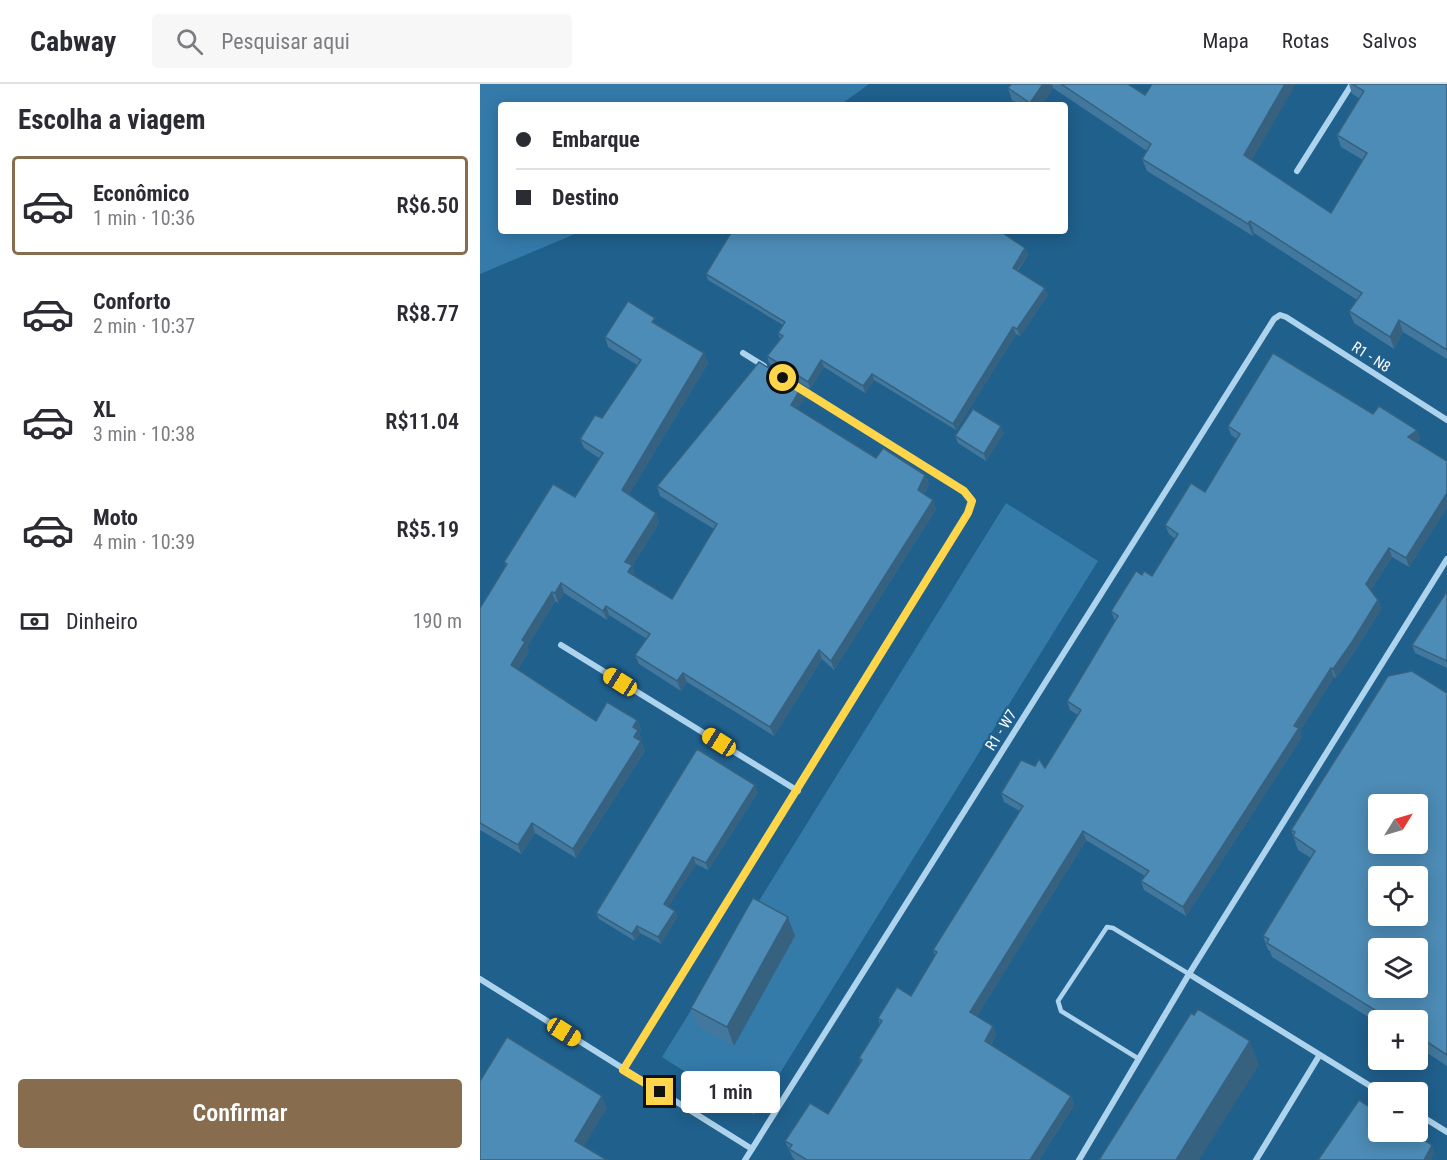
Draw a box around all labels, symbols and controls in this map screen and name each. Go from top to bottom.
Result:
search box [152,14,572,68]
text: Cabway [30,25,116,58]
icon: search [173,25,206,58]
text: Pesquisar aqui [221,29,350,54]
text: Mapa [1202,29,1249,53]
text: Rotas [1282,29,1329,53]
text: Salvos [1362,29,1417,53]
text: Escolha a viagem [18,104,206,136]
text: Embarque [552,127,640,152]
icon: car [21,179,75,233]
text: Econômico [93,181,189,206]
text: Destino [552,185,619,210]
text: R$6.50 [396,193,459,218]
text: 1 min · 10:36 [93,206,195,230]
icon: car [21,287,75,341]
text: Conforto [93,289,171,314]
text: R$8.77 [396,301,459,326]
text: 2 min · 10:37 [93,314,195,338]
street label: R1 - N8 [1348,338,1394,376]
route start [769,364,796,391]
icon: car [21,395,75,449]
text: XL [93,397,116,422]
text: R$11.04 [385,409,459,434]
text: 3 min · 10:38 [93,422,195,446]
icon: car [21,503,75,557]
text: Moto [93,505,138,530]
text: R$5.19 [396,517,459,542]
text: 4 min · 10:39 [93,530,195,554]
icon: cash [18,605,51,638]
text: Dinheiro [66,609,138,634]
text: 190 m [413,609,462,633]
car [600,665,640,699]
street label: R1 - W7 [981,706,1021,754]
car [699,725,739,759]
north arrow [1368,794,1428,854]
map controls [1368,794,1428,1142]
button: locate [1368,866,1428,926]
button: layers [1368,938,1428,998]
button: + [1368,1010,1428,1070]
car [544,1015,584,1049]
callout: 1 min [681,1071,780,1113]
route end [646,1078,673,1105]
button: Confirmar [18,1079,462,1148]
text: 1 min [708,1080,753,1104]
button: − [1368,1082,1428,1142]

